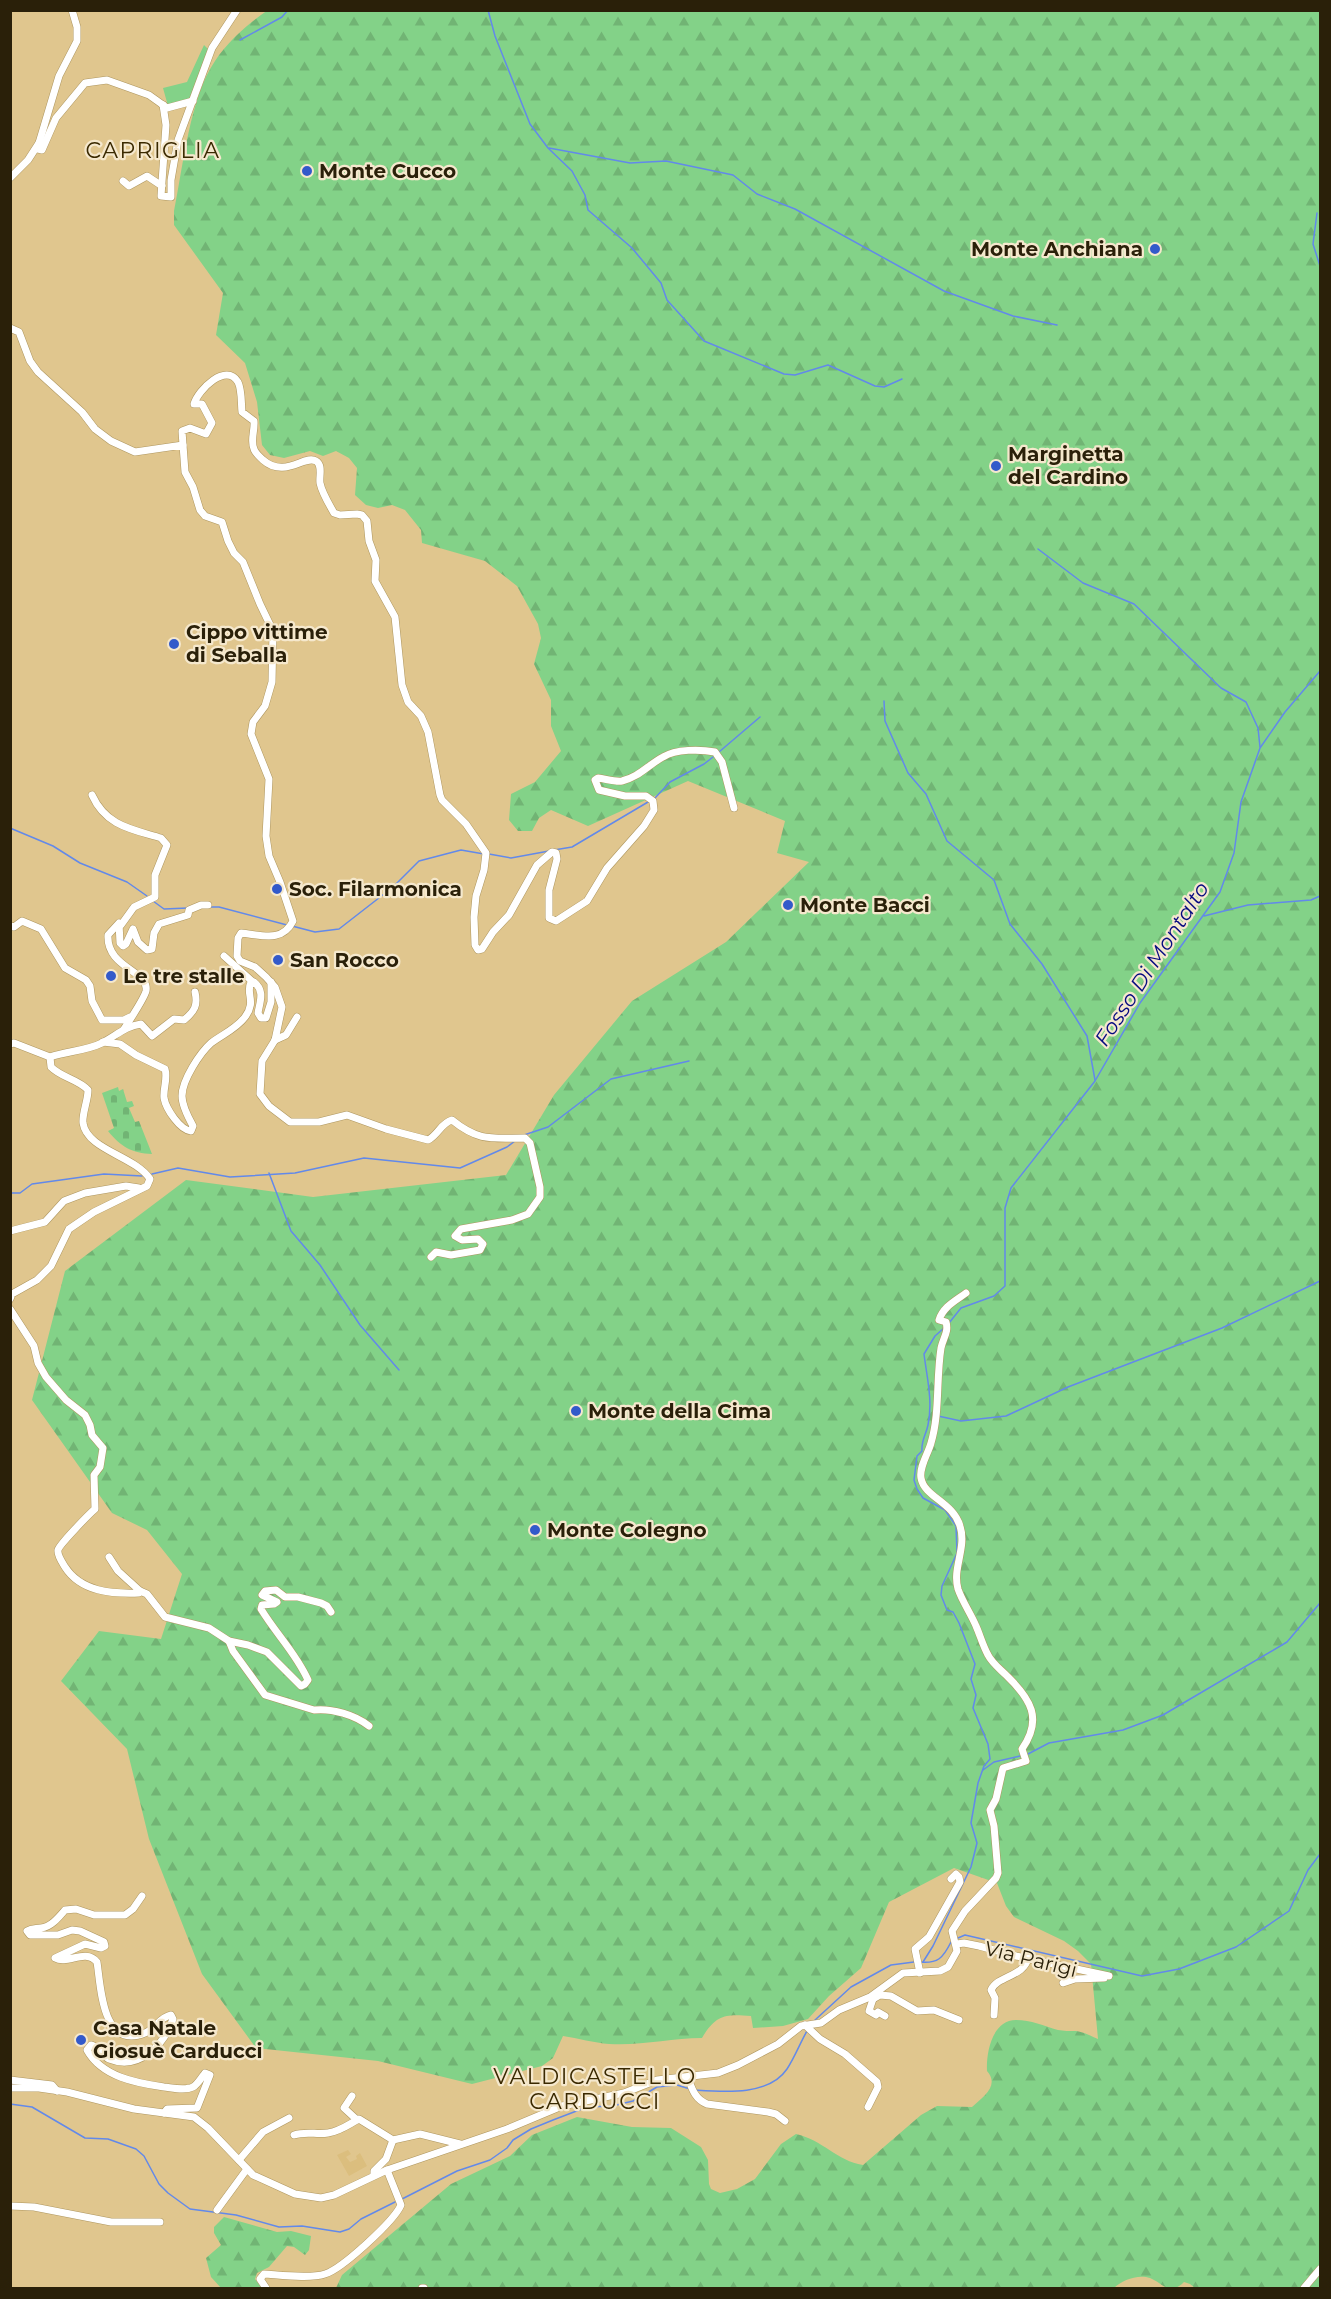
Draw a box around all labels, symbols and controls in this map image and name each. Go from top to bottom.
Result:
district label: CAPRIGLIA [86,137,221,164]
place label: Monte Cucco [319,159,456,183]
marker: Monte Cucco [300,164,314,178]
place label: Monte Anchiana [971,237,1143,261]
marker: Monte Anchiana [1148,242,1162,256]
place label: Marginetta del Cardino [1008,442,1128,489]
marker: Marginetta del Cardino [989,459,1003,473]
place label: Cippo vittime di Seballa [186,620,328,667]
marker: Cippo vittime di Seballa [167,637,181,651]
place label: Soc. Filarmonica [289,877,462,901]
water label: Fosso Di Montalto [1089,877,1214,1050]
marker: Soc. Filarmonica [270,882,284,896]
place label: Monte Bacci [800,893,930,917]
marker: Monte Bacci [781,898,795,912]
place label: San Rocco [290,948,399,972]
marker: San Rocco [271,953,285,967]
place label: Le tre stalle [123,964,245,988]
marker: Le tre stalle [104,969,118,983]
place label: Monte della Cima [588,1399,771,1423]
marker: Monte della Cima [569,1404,583,1418]
place label: Monte Colegno [547,1518,707,1542]
marker: Monte Colegno [528,1523,542,1537]
street label: Via Parigi [982,1936,1080,1982]
place label: Casa Natale Giosuè Carducci [93,2016,262,2063]
marker: Casa Natale Giosuè Carducci [74,2033,88,2047]
district label: VALDICASTELLO CARDUCCI [493,2063,697,2115]

